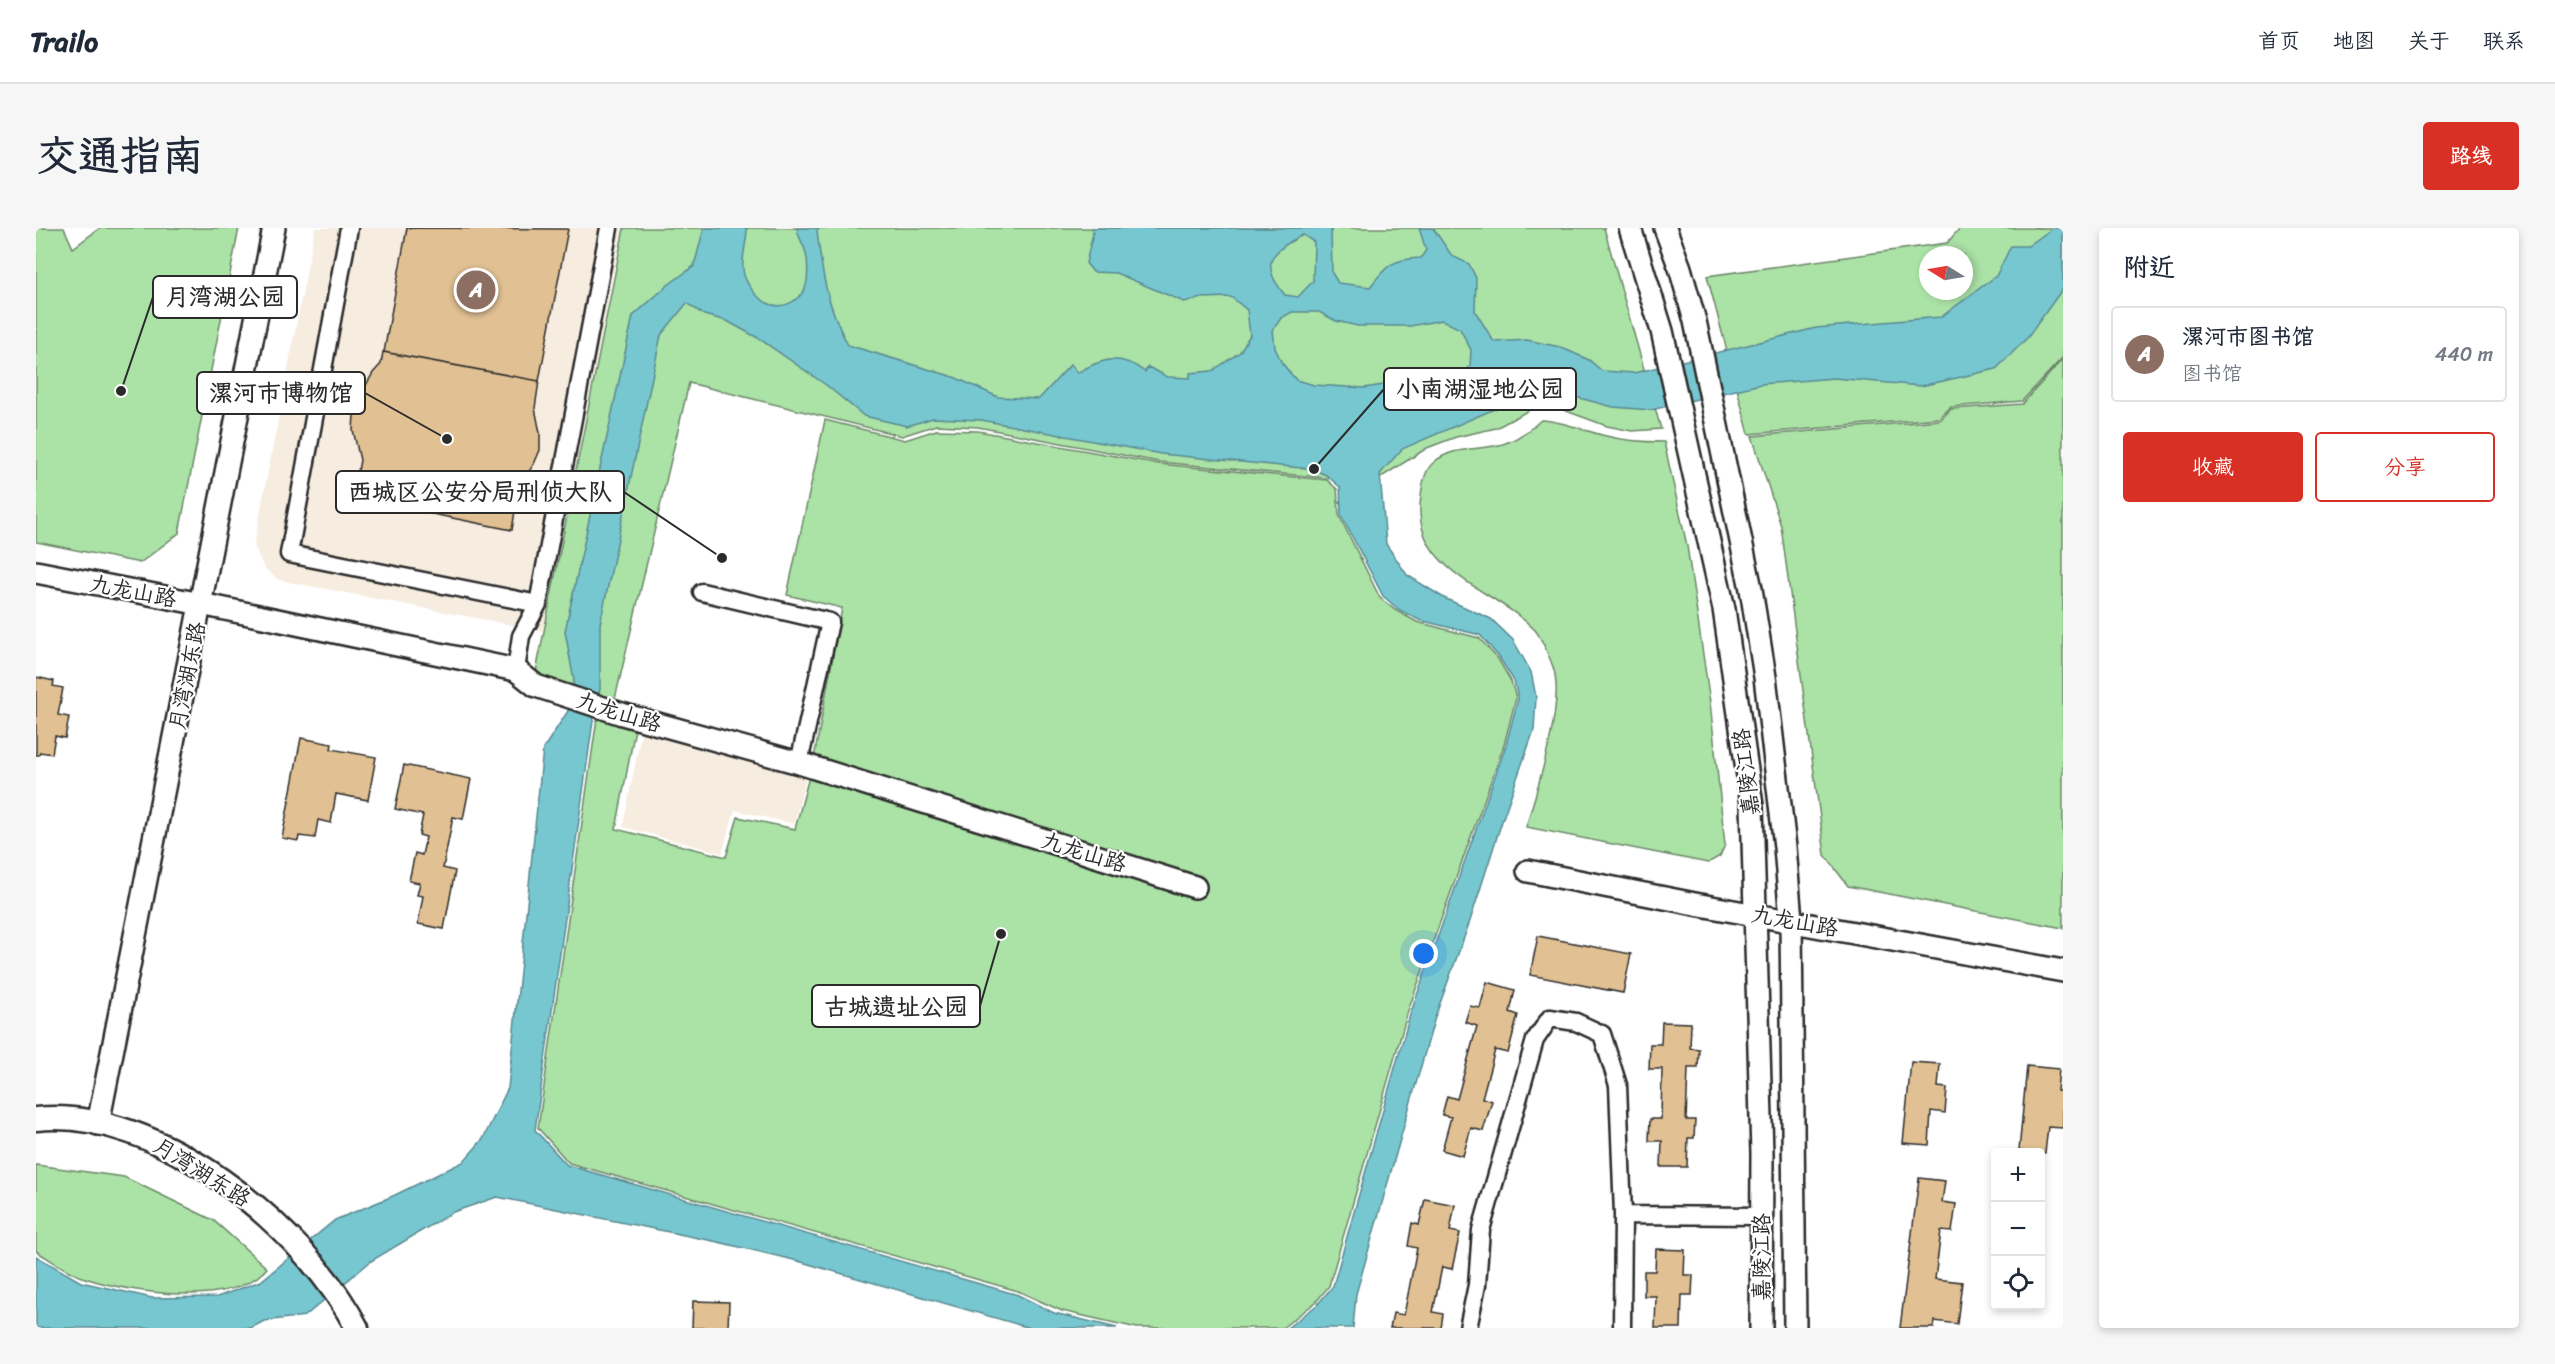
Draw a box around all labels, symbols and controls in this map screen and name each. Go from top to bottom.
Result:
text: Trailo [30,17,98,66]
text: 首页 [2258,22,2300,60]
text: 地图 [2333,22,2375,60]
text: 关于 [2408,22,2450,60]
text: 联系 [2483,22,2525,60]
text: 交通指南 [36,119,204,193]
button: 路线 [2423,122,2519,190]
text: 附近 [2123,244,2175,290]
north arrow [1919,246,1973,300]
pin: A [456,268,496,312]
callout: 月湾湖公园 [153,276,297,318]
text: 月湾湖公园 [165,276,285,318]
text: 漯河市图书馆 [2182,317,2314,356]
text: A [2138,337,2151,372]
text: 440 m [2435,337,2493,372]
text: 图书馆 [2182,356,2242,391]
callout: 小南湖湿地公园 [1384,368,1576,410]
text: 小南湖湿地公园 [1396,368,1564,410]
callout: 漯河市博物馆 [197,372,365,414]
text: 漯河市博物馆 [209,372,353,414]
button: 收藏 [2123,432,2303,502]
button: 分享 [2315,432,2495,502]
callout: 西城区公安分局刑侦大队 [336,471,624,513]
text: 西城区公安分局刑侦大队 [348,471,612,513]
street label: 九龙山路 [86,563,180,619]
street label: 月湾湖东路 [157,618,217,734]
street label: 九龙山路 [571,680,667,744]
street label: 嘉陵江路 [1721,726,1771,818]
street label: 九龙山路 [1036,820,1132,884]
street label: 九龙山路 [1748,894,1842,948]
your location [1409,939,1438,968]
callout: 古城遗址公园 [812,985,980,1027]
text: 古城遗址公园 [824,986,968,1028]
street label: 月湾湖东路 [145,1126,259,1218]
map controls [1991,1148,2045,1310]
button: + [1991,1148,2045,1202]
button: − [1991,1202,2045,1256]
street label: 嘉陵江路 [1742,1213,1781,1301]
button: locate [1991,1256,2045,1310]

